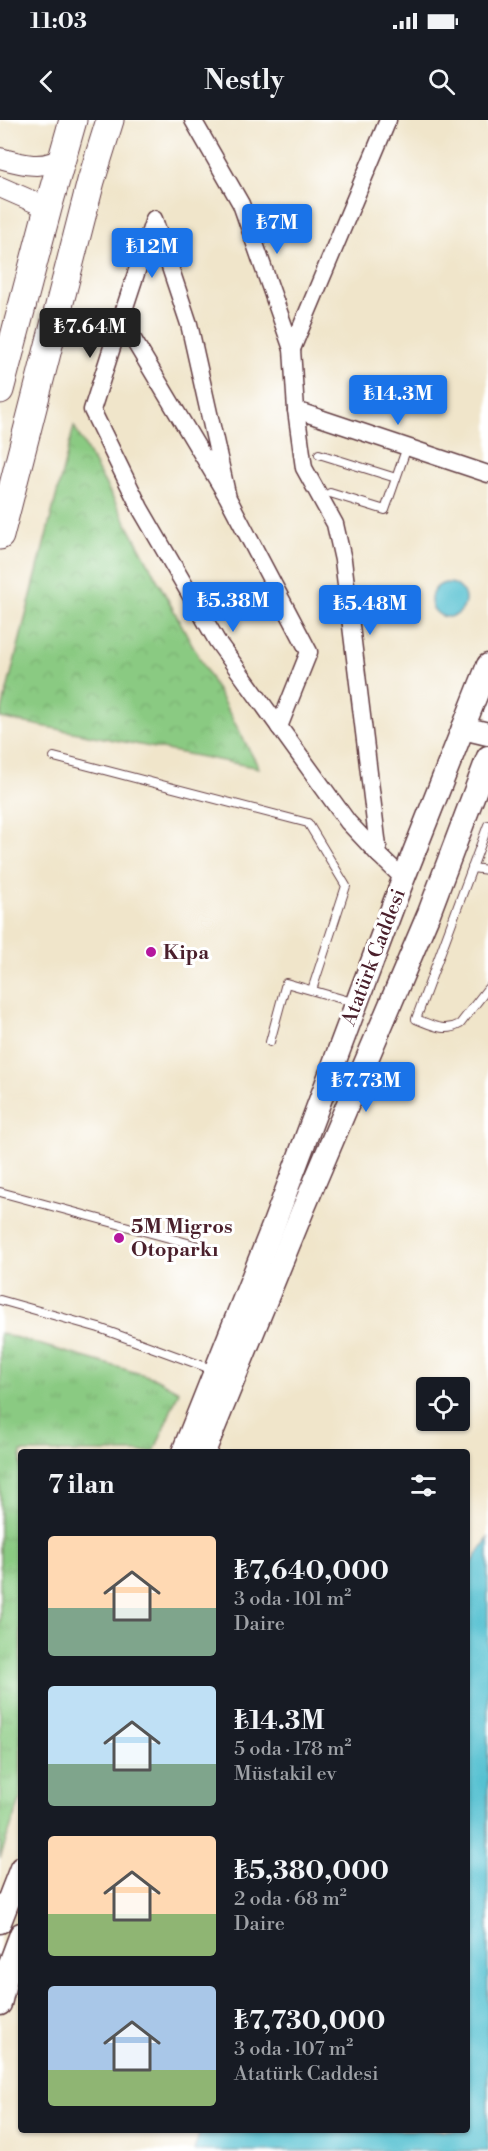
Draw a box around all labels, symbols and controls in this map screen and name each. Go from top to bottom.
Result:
text: 11:03 [30,8,87,35]
text: Nestly [204,64,284,98]
icon: back [30,65,63,98]
icon: search [425,65,458,98]
pin: ₺7M [248,204,306,255]
text: ₺7M [256,211,298,236]
pin: ₺12M [116,228,188,279]
text: ₺12M [126,235,178,260]
pin: ₺7.64M [41,308,139,359]
text: ₺7.64M [54,315,126,340]
pin: ₺14.3M [349,375,447,426]
text: ₺14.3M [363,382,433,407]
pin: ₺5.38M [184,582,282,633]
pin: ₺5.48M [321,585,419,636]
text: ₺5.38M [197,589,269,614]
text: ₺5.48M [333,592,407,617]
street label: Atatürk Caddesi [336,885,412,1031]
place label: Kipa [163,941,209,966]
marker: Kipa [144,945,158,959]
pin: ₺7.73M [317,1062,415,1113]
text: ₺7.73M [331,1069,401,1094]
place label: 5M Migros Otoparkı [131,1215,233,1263]
marker: 5M Migros Otoparkı [112,1231,126,1245]
map controls [416,1377,470,1431]
button: locate [416,1377,470,1431]
text: 7 ilan [48,1469,114,1501]
icon: filters [407,1469,440,1502]
text: ₺7,640,000 [234,1555,389,1587]
icon: home [96,1560,168,1632]
text: 3 oda · 101 m² [234,1587,351,1612]
text: Daire [234,1612,285,1637]
text: ₺14.3M [234,1705,325,1737]
icon: home [96,1710,168,1782]
text: 5 oda · 178 m² [234,1737,352,1762]
text: Müstakil ev [234,1762,337,1787]
text: ₺5,380,000 [234,1855,389,1887]
icon: home [96,1860,168,1932]
text: 2 oda · 68 m² [234,1887,347,1912]
text: Daire [234,1912,285,1937]
text: ₺7,730,000 [234,2005,385,2037]
icon: home [96,2010,168,2082]
text: 3 oda · 107 m² [234,2037,353,2062]
text: Atatürk Caddesi [234,2062,379,2087]

